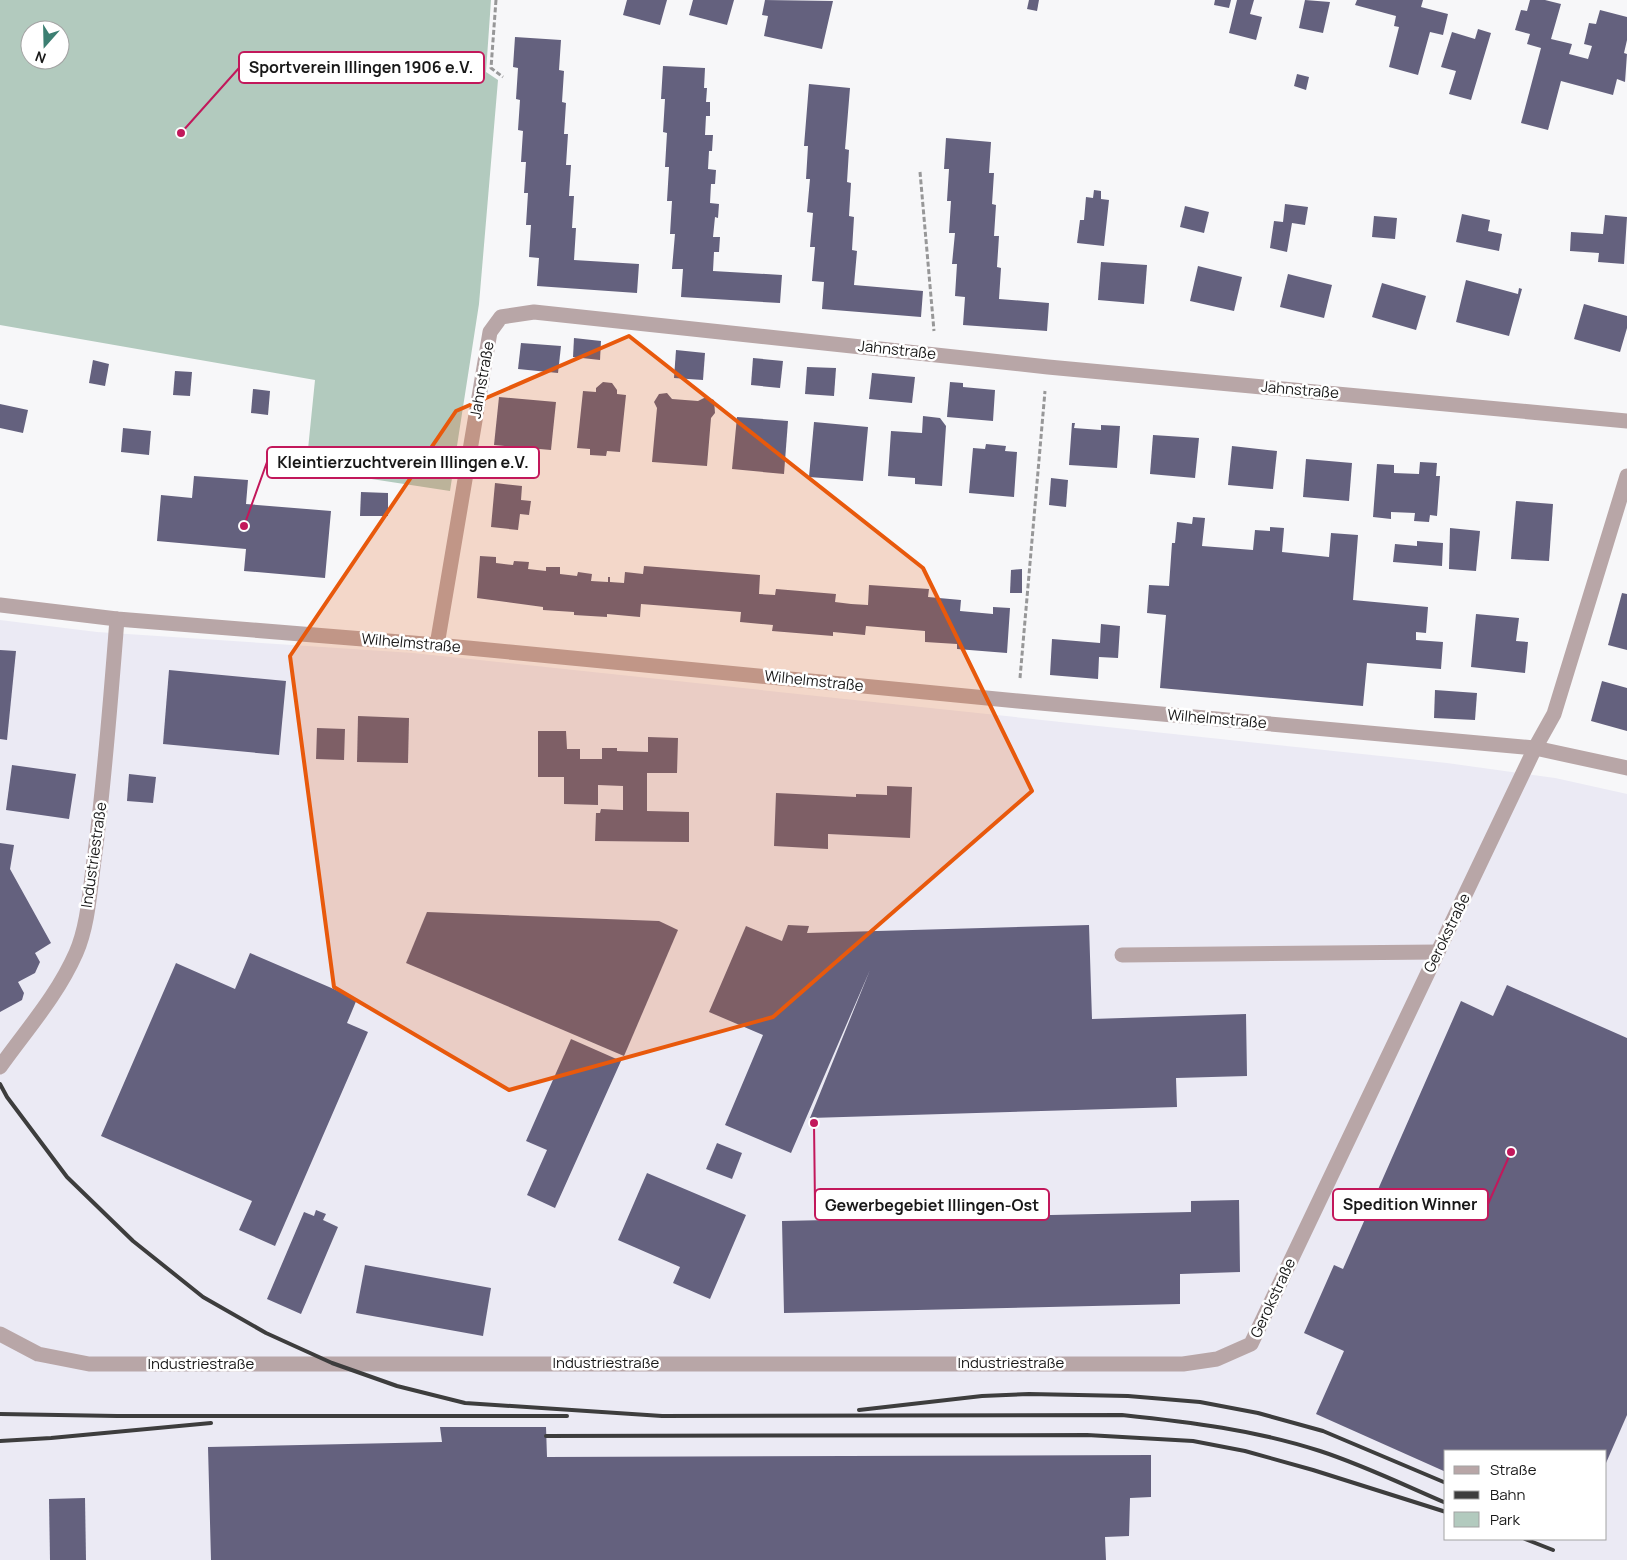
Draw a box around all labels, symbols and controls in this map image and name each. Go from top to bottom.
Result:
north arrow [20,20,70,70]
text: N [32,47,48,68]
callout: Sportverein Illingen 1906 e.V. [239,52,484,83]
text: Sportverein Illingen 1906 e.V. [249,56,473,78]
street label: Jahnstraße [857,335,937,364]
street label: Jahnstraße [464,339,499,420]
street label: Jahnstraße [1260,376,1340,403]
callout: Kleintierzuchtverein Illingen e.V. [267,447,539,478]
text: Kleintierzuchtverein Illingen e.V. [277,451,529,473]
street label: Wilhelmstraße [360,628,462,657]
street label: Wilhelmstraße [763,665,865,696]
street label: Wilhelmstraße [1166,704,1268,733]
street label: Industriestraße [76,800,111,909]
street label: Gerokstraße [1418,889,1475,976]
callout: Gewerbegebiet Illingen-Ost [815,1189,1049,1220]
callout: Spedition Winner [1333,1189,1488,1220]
text: Spedition Winner [1343,1193,1477,1215]
text: Gewerbegebiet Illingen-Ost [825,1194,1039,1216]
street label: Gerokstraße [1245,1254,1300,1341]
street label: Industriestraße [553,1352,660,1373]
street label: Industriestraße [958,1352,1065,1373]
street label: Industriestraße [148,1353,255,1374]
legend [1444,1450,1607,1540]
text: Straße [1490,1459,1537,1480]
text: Bahn [1490,1484,1525,1505]
text: Park [1490,1509,1520,1530]

